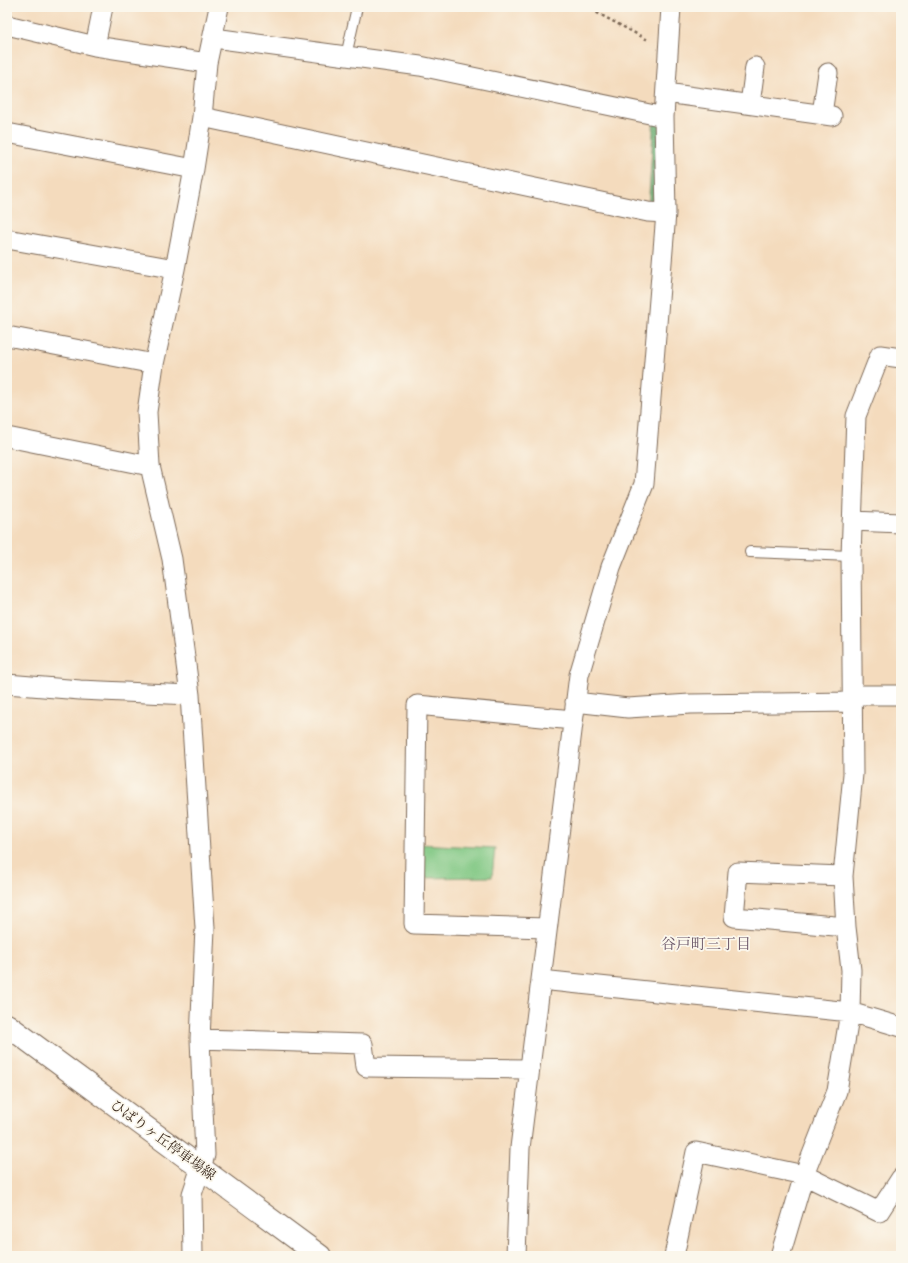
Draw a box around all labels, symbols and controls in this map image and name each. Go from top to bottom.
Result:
district label: 谷戸町三丁目 [661,934,751,954]
street label: ひばりヶ丘停車場線 [106,1095,220,1185]

